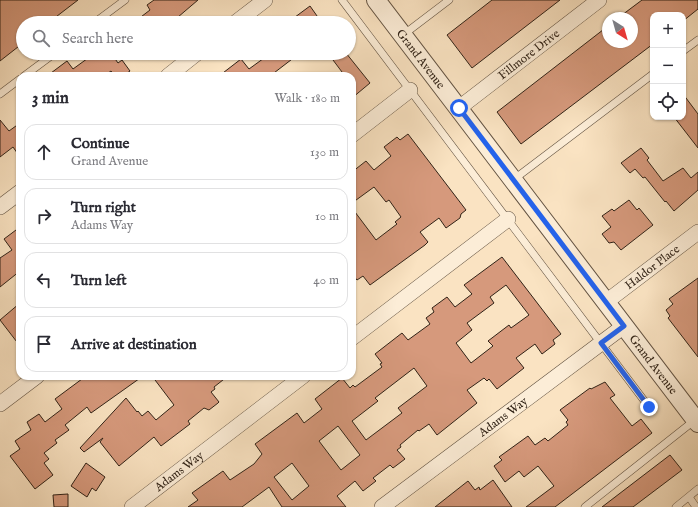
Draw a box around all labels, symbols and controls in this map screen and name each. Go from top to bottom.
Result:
north arrow [602,12,638,48]
map controls [650,12,686,120]
button: + [650,12,686,48]
search box [16,16,356,60]
street label: Grand Avenue [393,26,448,92]
street label: Fillmore Drive [495,26,563,83]
icon: search [30,27,52,49]
text: Search here [62,29,133,48]
button: − [650,48,686,84]
button: locate [650,84,686,120]
text: 3 min [32,88,69,109]
text: Walk · 180 m [275,90,340,107]
route start [450,99,468,117]
text: Continue [71,134,129,153]
icon: ahead [33,141,55,163]
text: 130 m [310,144,339,161]
text: Grand Avenue [71,153,148,170]
text: Turn right [71,198,136,217]
icon: right [33,205,55,227]
text: 10 m [315,208,339,225]
text: Adams Way [71,217,133,234]
street label: Haldor Place [622,241,683,293]
icon: left [33,269,55,291]
text: Turn left [71,271,127,290]
text: 40 m [313,272,339,289]
street label: Grand Avenue [625,332,681,398]
icon: arrive [33,333,55,355]
text: Arrive at destination [71,335,197,354]
street label: Adams Way [475,394,531,441]
route end [640,398,658,416]
street label: Adams Way [151,448,207,496]

